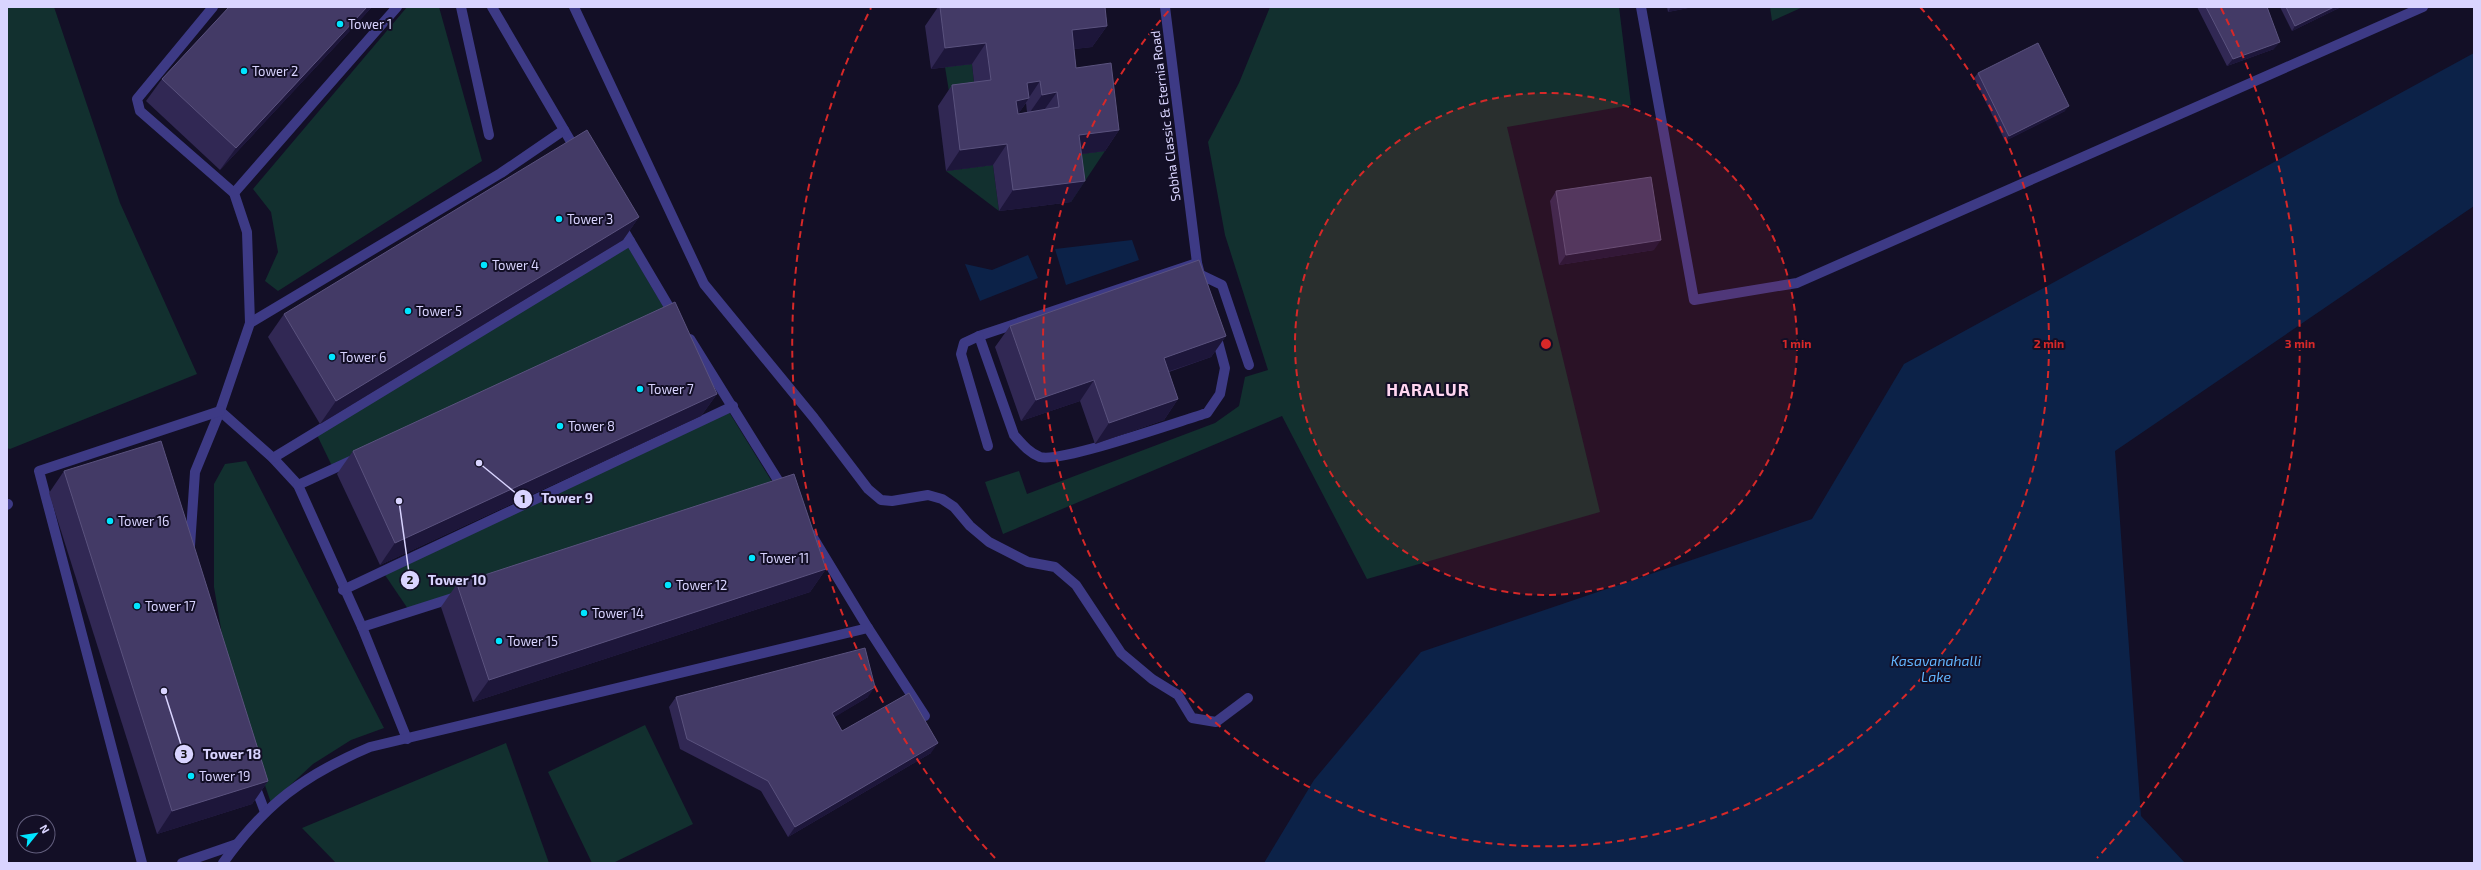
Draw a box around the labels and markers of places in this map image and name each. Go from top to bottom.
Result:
place label: Tower 1 [348,16,392,32]
marker: Tower 1 [335,19,345,29]
place label: Tower 2 [252,63,298,79]
marker: Tower 2 [239,66,249,76]
place label: Tower 3 [567,211,613,227]
marker: Tower 3 [554,214,564,224]
place label: Tower 4 [492,257,539,273]
marker: Tower 4 [479,260,489,270]
place label: Tower 5 [416,303,462,319]
marker: Tower 5 [403,306,413,316]
centre of rings [1539,337,1553,351]
place label: Tower 6 [340,349,386,365]
marker: Tower 6 [327,352,337,362]
place label: Tower 7 [648,381,694,397]
marker: Tower 7 [635,384,645,394]
place label: Tower 8 [568,418,615,434]
marker: Tower 8 [555,421,565,431]
callout: Tower 9 [513,486,601,512]
place label: Tower 16 [118,513,170,529]
marker: Tower 16 [105,516,115,526]
place label: Tower 11 [760,550,809,566]
marker: Tower 11 [747,553,757,563]
callout: Tower 10 [400,567,494,593]
place label: Tower 12 [676,577,727,593]
marker: Tower 12 [663,580,673,590]
place label: Tower 17 [145,598,196,614]
marker: Tower 17 [132,601,142,611]
place label: Tower 14 [592,605,644,621]
marker: Tower 14 [579,608,589,618]
place label: Tower 15 [507,633,558,649]
marker: Tower 15 [494,636,504,646]
callout: Tower 18 [174,741,269,767]
place label: Tower 19 [199,768,251,784]
marker: Tower 19 [186,771,196,781]

